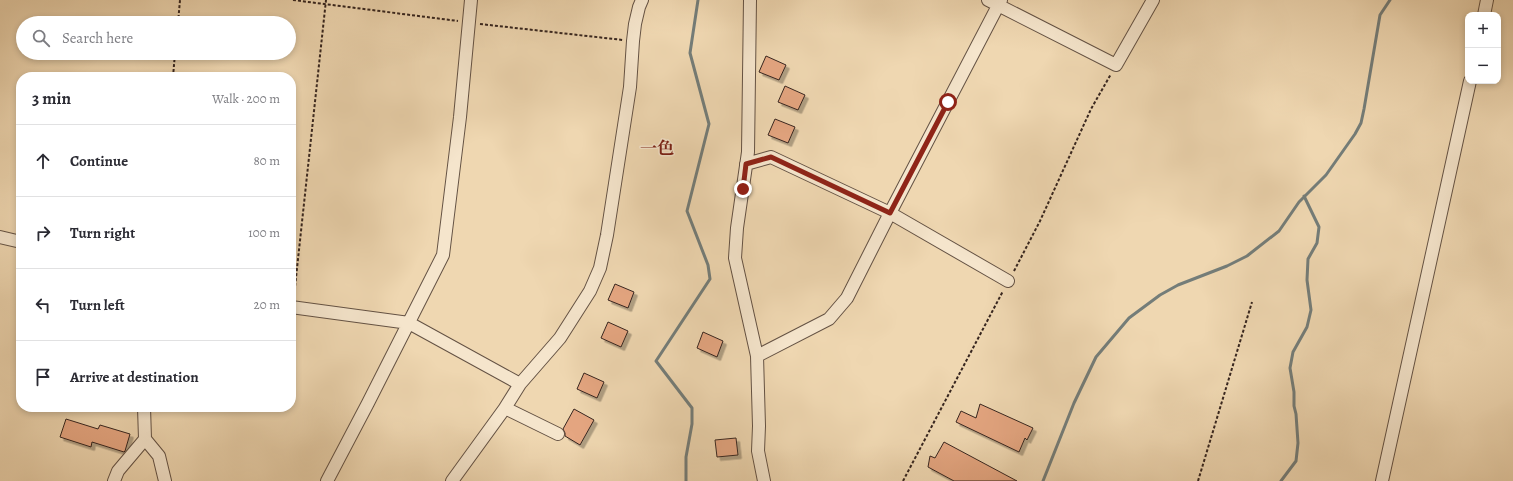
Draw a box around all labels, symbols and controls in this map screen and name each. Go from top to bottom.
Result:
map controls [1465,12,1501,84]
button: + [1465,12,1501,48]
search box [16,16,296,60]
icon: search [30,27,52,49]
text: Search here [62,28,133,48]
button: − [1465,48,1501,84]
text: 3 min [32,87,71,110]
text: Walk · 200 m [212,90,280,107]
route start [939,93,957,111]
district label: 一色 [640,137,674,160]
icon: ahead [32,150,54,172]
text: Continue [70,151,128,171]
text: 80 m [253,152,280,169]
route end [734,180,752,198]
icon: right [32,222,54,244]
text: Turn right [70,223,135,243]
text: 100 m [248,224,280,241]
icon: left [32,294,54,316]
text: Turn left [70,295,125,315]
text: 20 m [254,296,280,313]
icon: arrive [32,366,54,388]
text: Arrive at destination [70,367,199,387]

